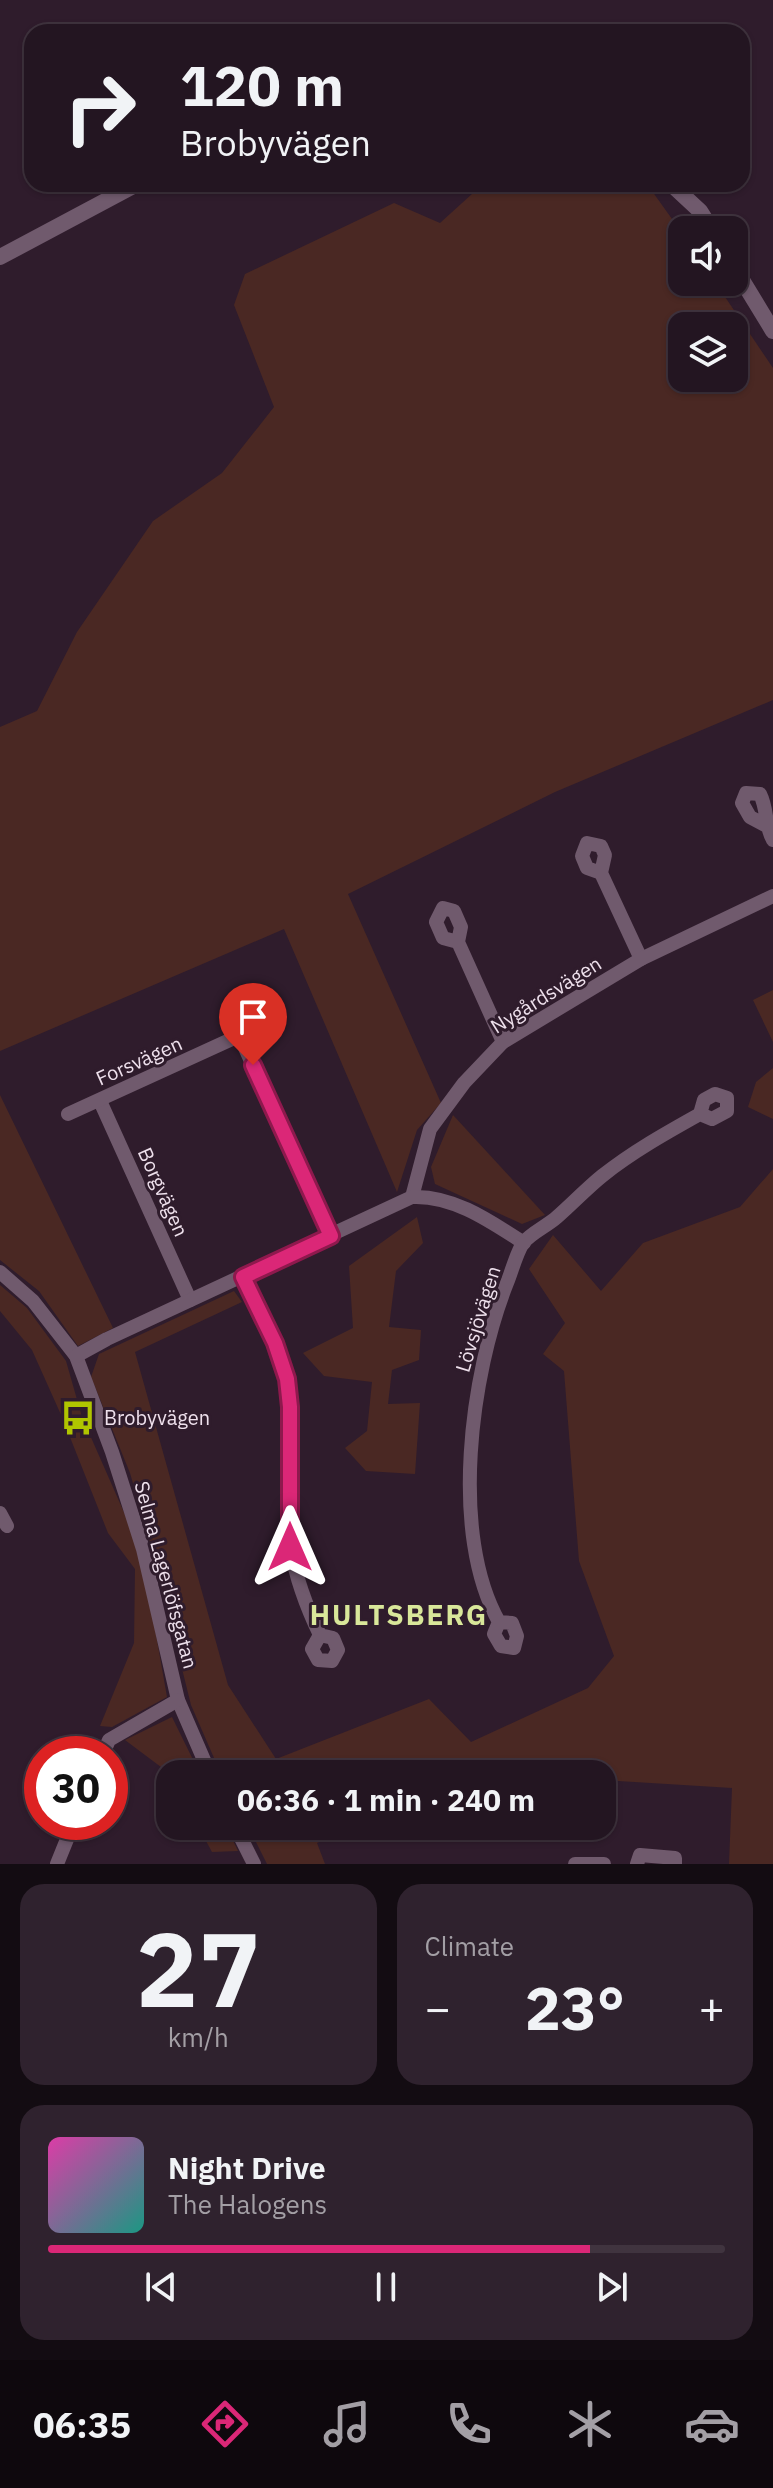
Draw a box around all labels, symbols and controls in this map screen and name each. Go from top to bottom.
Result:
text: 120 m [180,49,344,121]
icon: right [48,56,152,160]
text: Brobyvägen [180,119,371,166]
map controls [668,216,748,392]
button: sound [668,216,748,296]
button: layers [668,312,748,392]
street label: Nygårdsvägen [485,950,606,1039]
pin [219,983,287,1065]
icon: arrive [231,995,275,1039]
street label: Forsvägen [91,1030,186,1092]
street label: Borgvägen [132,1143,195,1241]
street label: Lövsjövägen [449,1262,506,1375]
bus stop icon: Brobyvägen [59,1399,97,1437]
place label: Brobyvägen [104,1404,210,1431]
street label: Selma Lagerlöfsgatan [128,1478,205,1672]
position arrow [248,1505,332,1589]
district label: HULTSBERG [310,1596,488,1633]
speed limit sign: 30 [24,1736,128,1840]
text: 06:36 · 1 min · 240 m [237,1780,535,1819]
text: 27 [136,1900,261,2036]
text: Climate [425,1929,514,1963]
text: 23° [525,1968,625,2047]
text: − [425,1979,451,2036]
text: + [699,1979,725,2036]
text: km/h [168,2020,229,2054]
text: Night Drive [168,2148,326,2187]
text: The Halogens [168,2187,327,2221]
icon: previous [139,2265,183,2309]
icon: pause [364,2265,408,2309]
icon: next [590,2265,634,2309]
icon: directions [197,2396,253,2452]
icon: music [319,2396,375,2452]
icon: phone [441,2396,497,2452]
icon: climate [562,2396,618,2452]
icon: car [684,2396,740,2452]
text: 06:35 [33,2401,131,2448]

